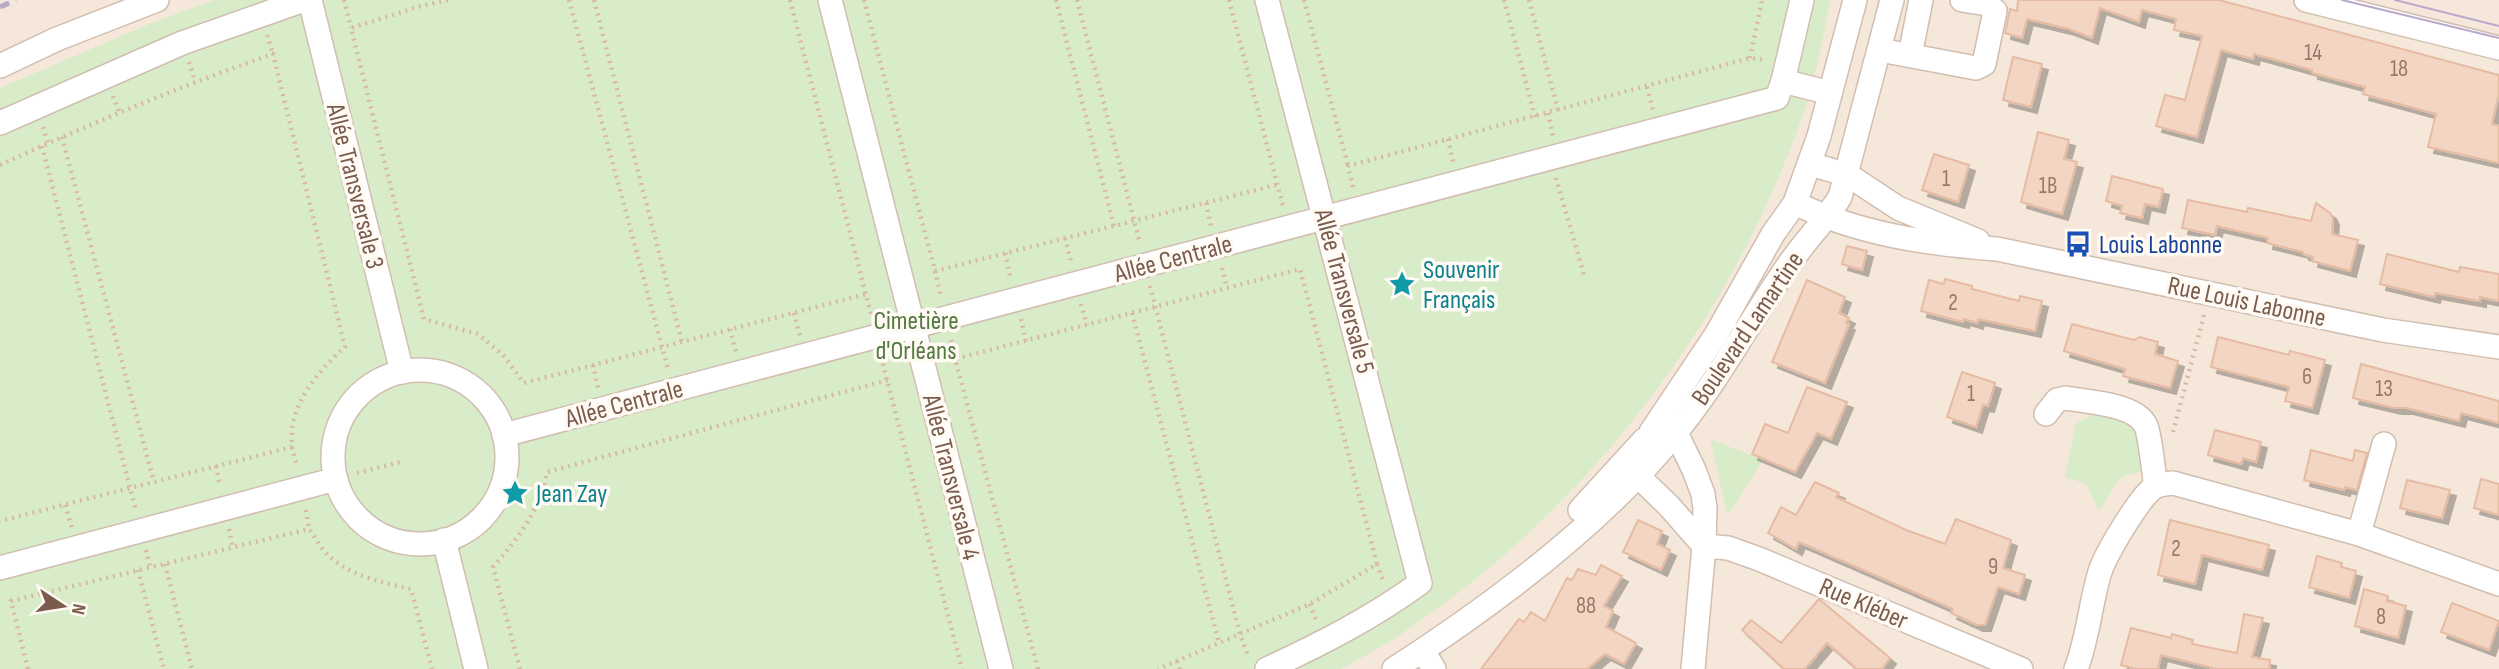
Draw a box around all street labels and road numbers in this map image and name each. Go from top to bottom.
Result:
street label: Allée Transversale 3 [319,100,390,272]
street label: Allée Transversale 5 [1306,205,1380,377]
street label: Allée Centrale [1110,229,1236,290]
street label: Boulevard Lamartine [1685,246,1811,411]
street label: Rue Louis Labonne [2165,271,2328,334]
street label: Allée Centrale [561,374,687,435]
street label: Allée Transversale 4 [915,391,986,563]
street label: Rue Kléber [1814,572,1913,637]

